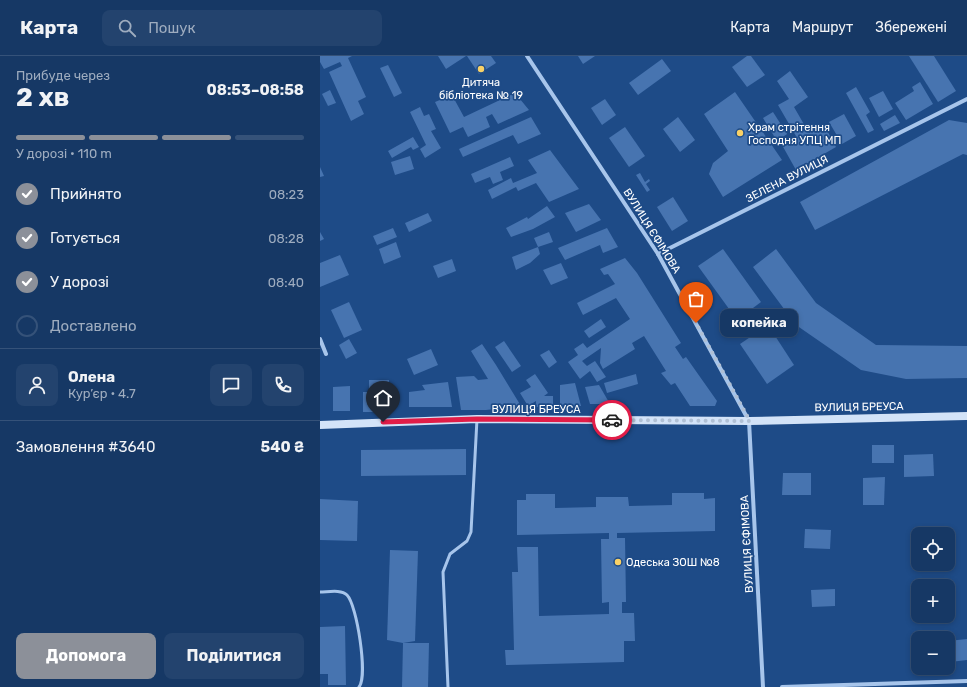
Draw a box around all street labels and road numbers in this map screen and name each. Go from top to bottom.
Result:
street label: ЗЕЛЕНА ВУЛИЦЯ [744,153,830,205]
street label: ВУЛИЦЯ ЄФІМОВА [621,186,684,276]
street label: ВУЛИЦЯ БРЕУСА [814,400,904,414]
street label: ВУЛИЦЯ БРЕУСА [491,403,581,416]
street label: ВУЛИЦЯ ЄФІМОВА [738,494,756,593]

